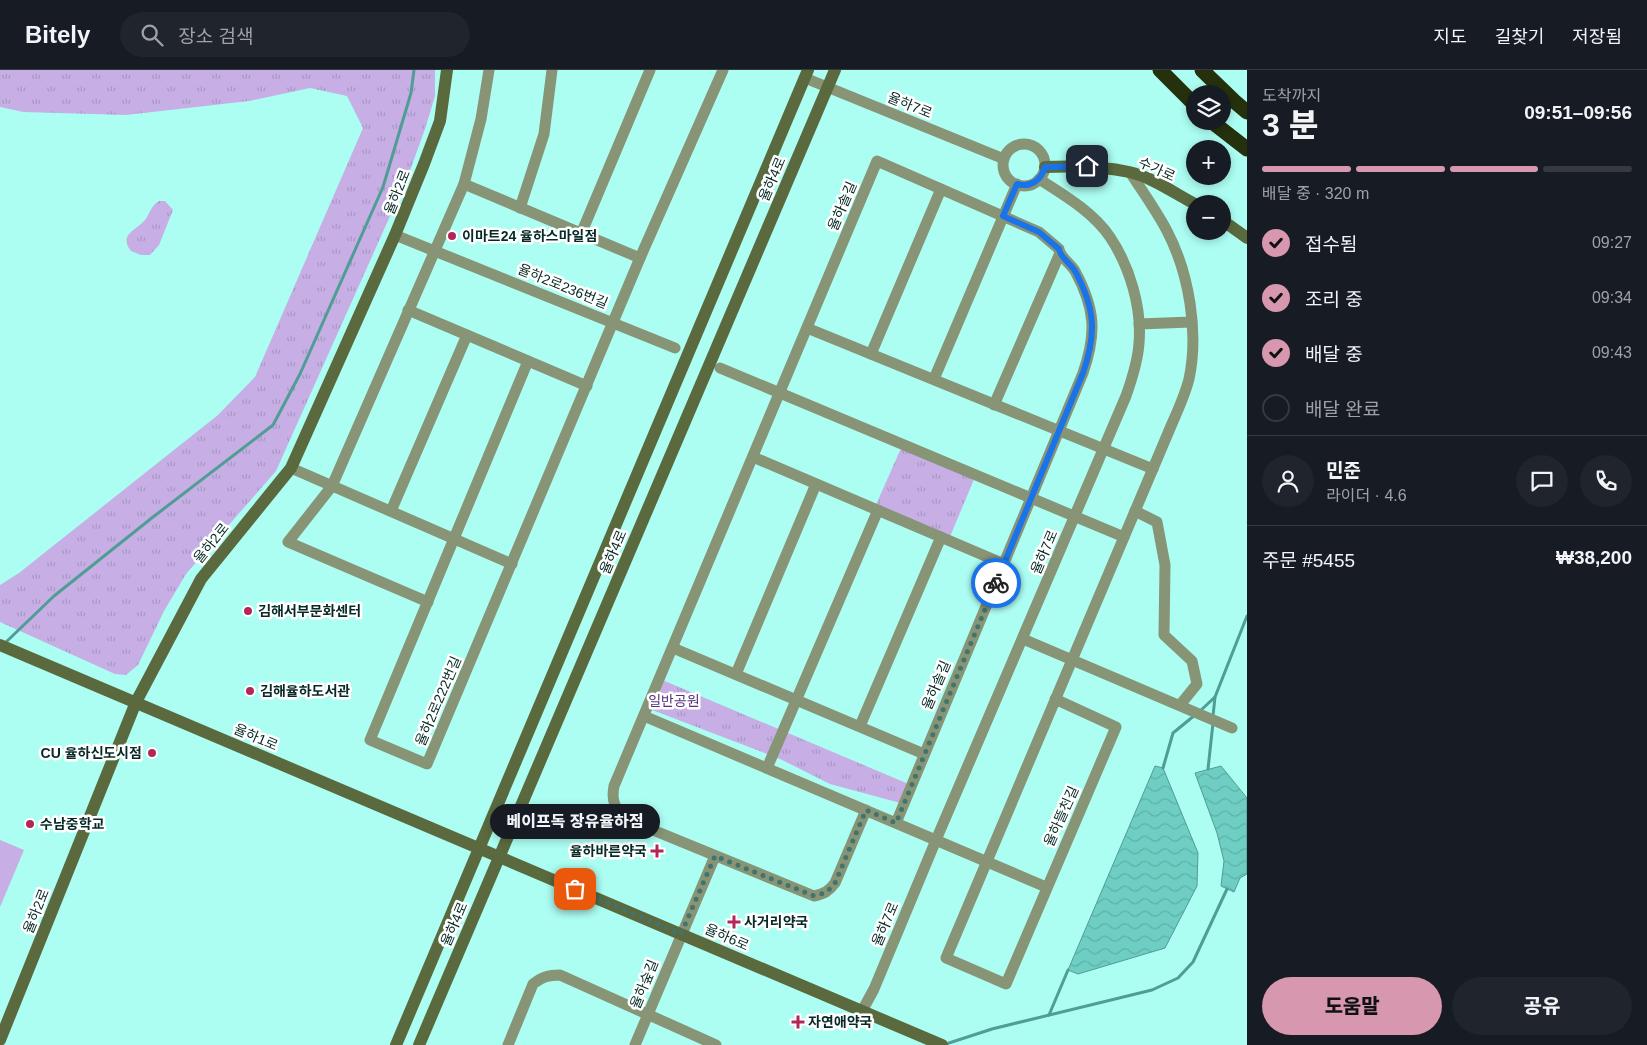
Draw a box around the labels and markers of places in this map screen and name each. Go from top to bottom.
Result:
pin [1066,145,1108,187]
place label: 이마트24 율하스마일점 [462,228,597,244]
marker: 이마트24 율하스마일점 [446,230,458,242]
place label: 김해서부문화센터 [258,603,361,619]
marker: 김해서부문화센터 [242,605,254,617]
place label: 김해율하도서관 [260,683,350,699]
marker: 김해율하도서관 [244,685,256,697]
place label: CU 율하신도시점 [41,745,142,761]
marker: CU 율하신도시점 [146,747,158,759]
callout: 베이프독 장유율하점 [490,804,660,839]
place label: 수남중학교 [40,816,105,832]
marker: 수남중학교 [24,818,36,830]
place label: 율하바른약국 [570,843,647,859]
marker: 율하바른약국 [651,845,663,857]
pin [554,868,596,910]
place label: 사거리약국 [744,914,809,930]
marker: 사거리약국 [728,916,740,928]
place label: 자연애약국 [808,1014,873,1030]
marker: 자연애약국 [792,1016,804,1028]

